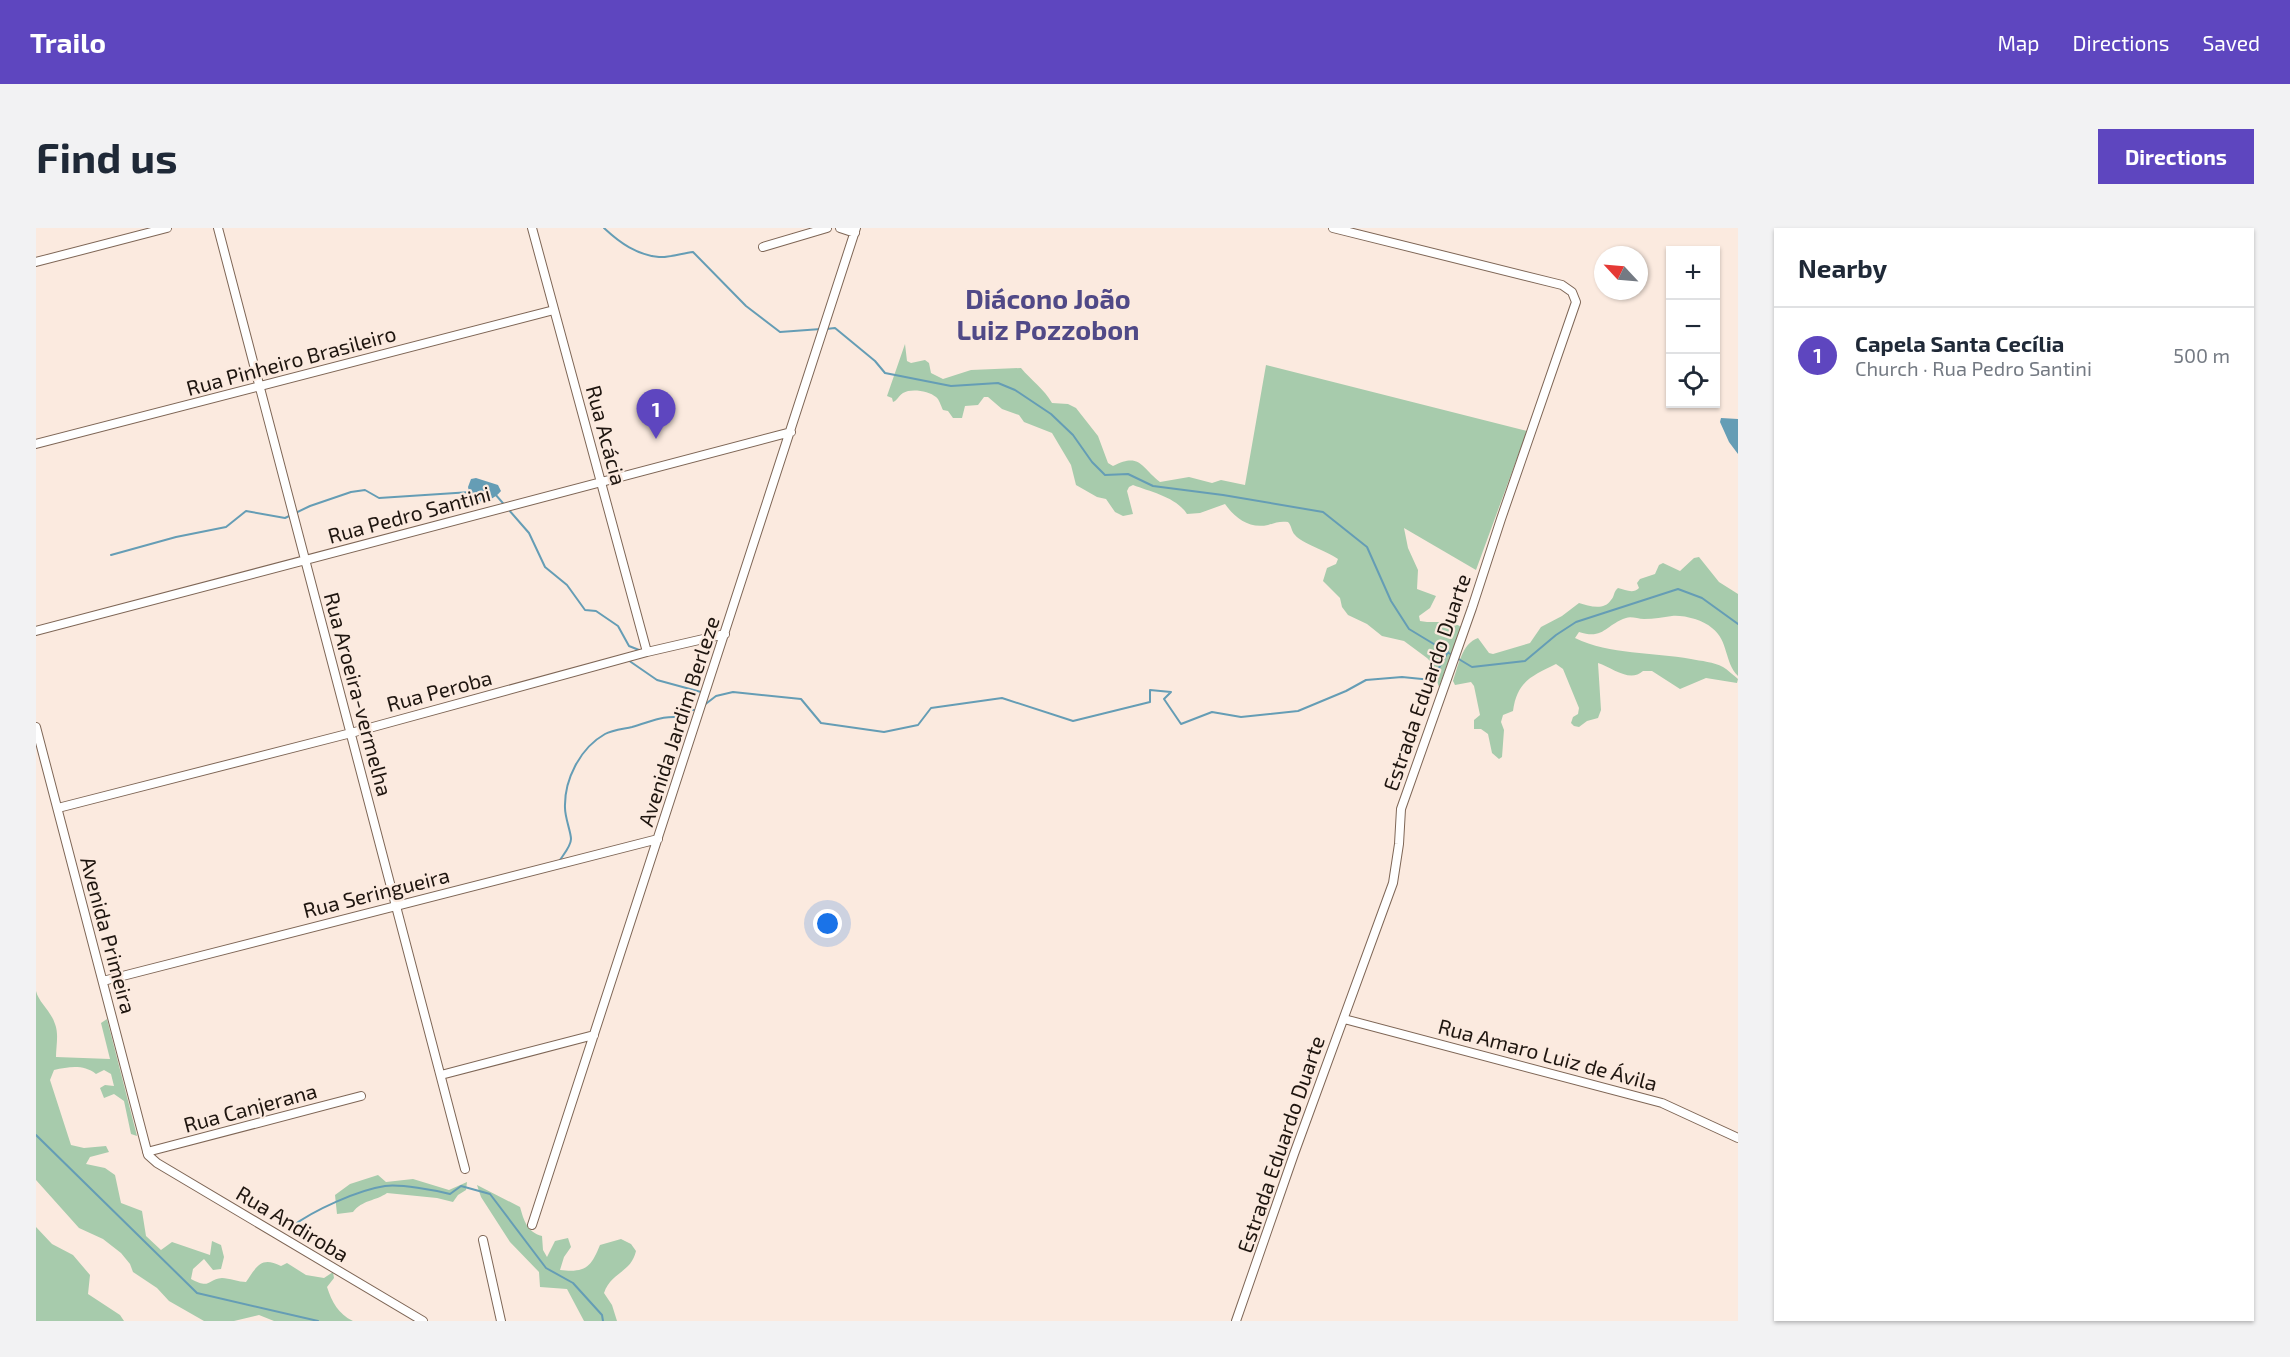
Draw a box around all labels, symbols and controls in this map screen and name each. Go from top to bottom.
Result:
text: Trailo [30,25,106,59]
text: Map [1997,30,2040,55]
text: Directions [2073,30,2169,55]
text: Saved [2202,30,2260,55]
button: Directions [2098,129,2254,184]
text: Find us [36,131,178,181]
north arrow [1594,246,1648,300]
map controls [1666,246,1720,408]
button: + [1666,246,1720,300]
text: Nearby [1798,252,1887,283]
district label: Diácono João Luiz Pozzobon [957,282,1139,345]
button: − [1666,300,1720,354]
street label: Rua Pinheiro Brasileiro [183,320,399,400]
text: Capela Santa Cecília [1855,330,2064,356]
text: 1 [1813,343,1822,367]
text: 500 m [2173,343,2230,367]
button: locate [1666,354,1720,408]
text: Church · Rua Pedro Santini [1855,356,2092,380]
street label: Rua Acácia [582,382,632,488]
pin: 1 [636,390,676,439]
street label: Rua Pedro Santini [325,480,493,548]
street label: Estrada Eduardo Duarte [1377,570,1475,794]
street label: Rua Aroeira-vermelha [320,589,398,799]
street label: Avenida Jardim Berleze [632,613,724,829]
street label: Rua Peroba [383,664,495,716]
street label: Avenida Primeira [76,854,142,1016]
street label: Rua Seringueira [300,862,452,922]
your location [813,909,842,938]
street label: Rua Amaro Luiz de Ávila [1436,1013,1660,1095]
street label: Estrada Eduardo Duarte [1231,1032,1329,1256]
street label: Rua Canjerana [181,1077,320,1138]
street label: Rua Andiroba [232,1180,354,1266]

